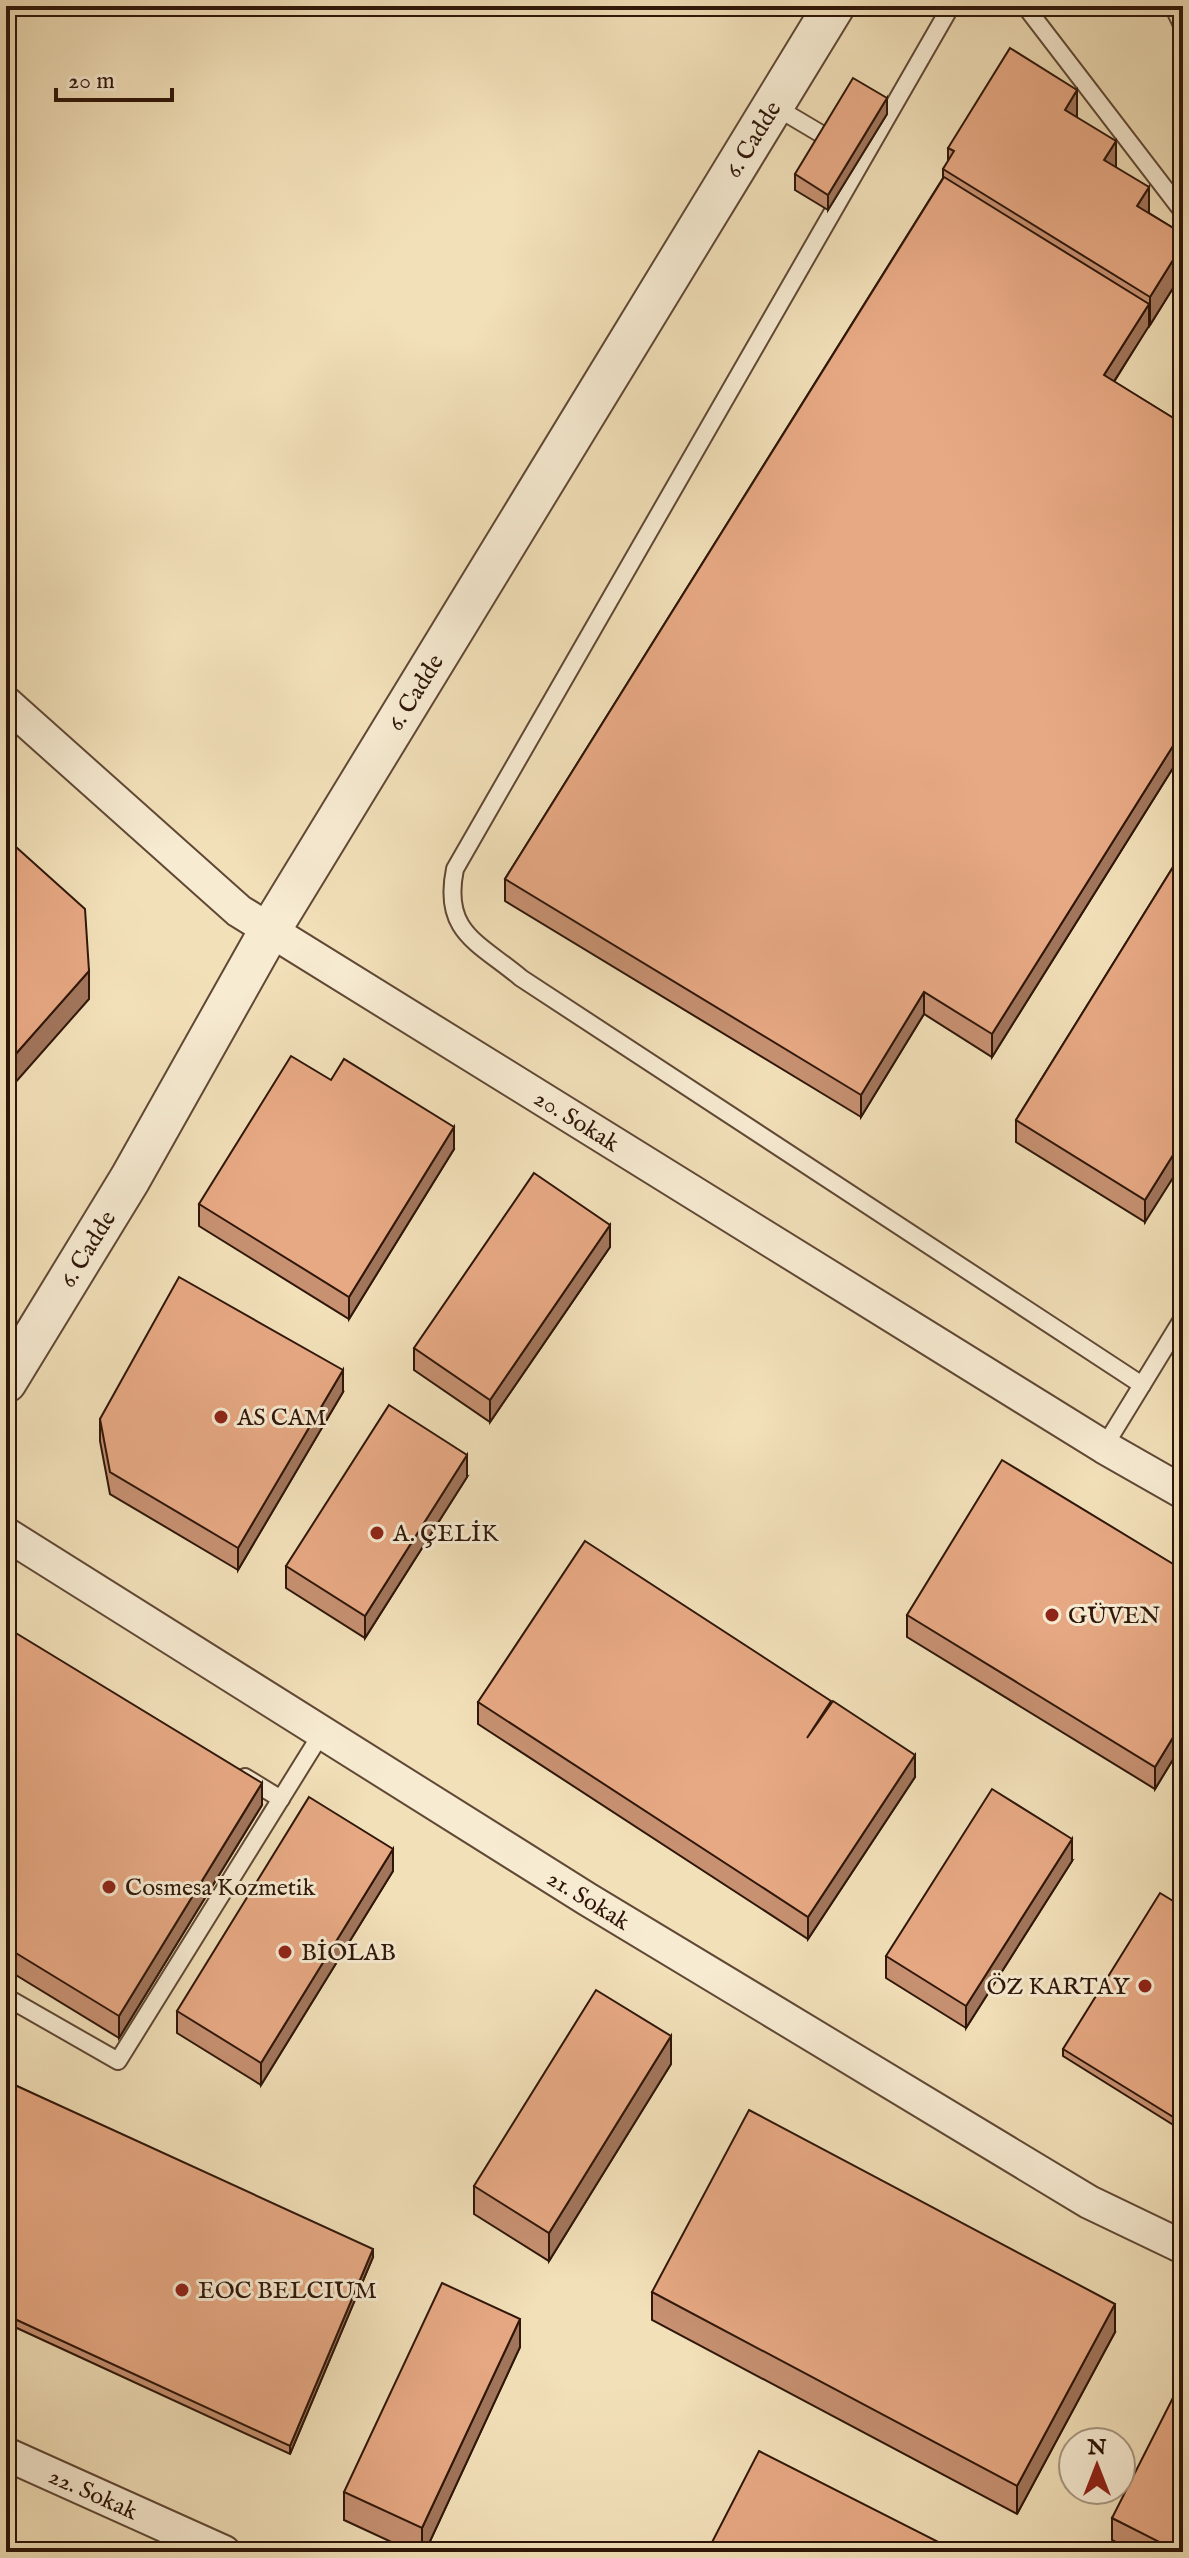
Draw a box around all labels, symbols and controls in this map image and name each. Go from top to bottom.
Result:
scale bar [56,52,172,102]
text: 20 m [68,66,115,97]
street label: 6. Cadde [719,96,789,184]
street label: 6. Cadde [381,649,452,737]
street label: 20. Sokak [528,1084,625,1160]
street label: 6. Cadde [53,1205,124,1294]
place label: AS CAM [236,1403,327,1434]
marker: AS CAM [212,1408,230,1426]
place label: A. ÇELİK [392,1519,499,1550]
marker: A. ÇELİK [368,1524,386,1542]
place label: GÜVEN [1068,1601,1161,1632]
marker: GÜVEN [1043,1606,1061,1624]
street label: 21. Sokak [541,1864,635,1938]
place label: Cosmesa Kozmetik [125,1873,315,1904]
marker: Cosmesa Kozmetik [100,1878,118,1896]
place label: BİOLAB [301,1938,396,1969]
marker: BİOLAB [276,1943,294,1961]
place label: ÖZ KARTAY [987,1972,1131,2003]
marker: ÖZ KARTAY [1136,1977,1154,1995]
place label: EOC BELCIUM [198,2276,377,2307]
marker: EOC BELCIUM [173,2281,191,2299]
north arrow [1057,2426,1137,2506]
text: N [1086,2434,1107,2462]
street label: 22. Sokak [44,2461,142,2528]

